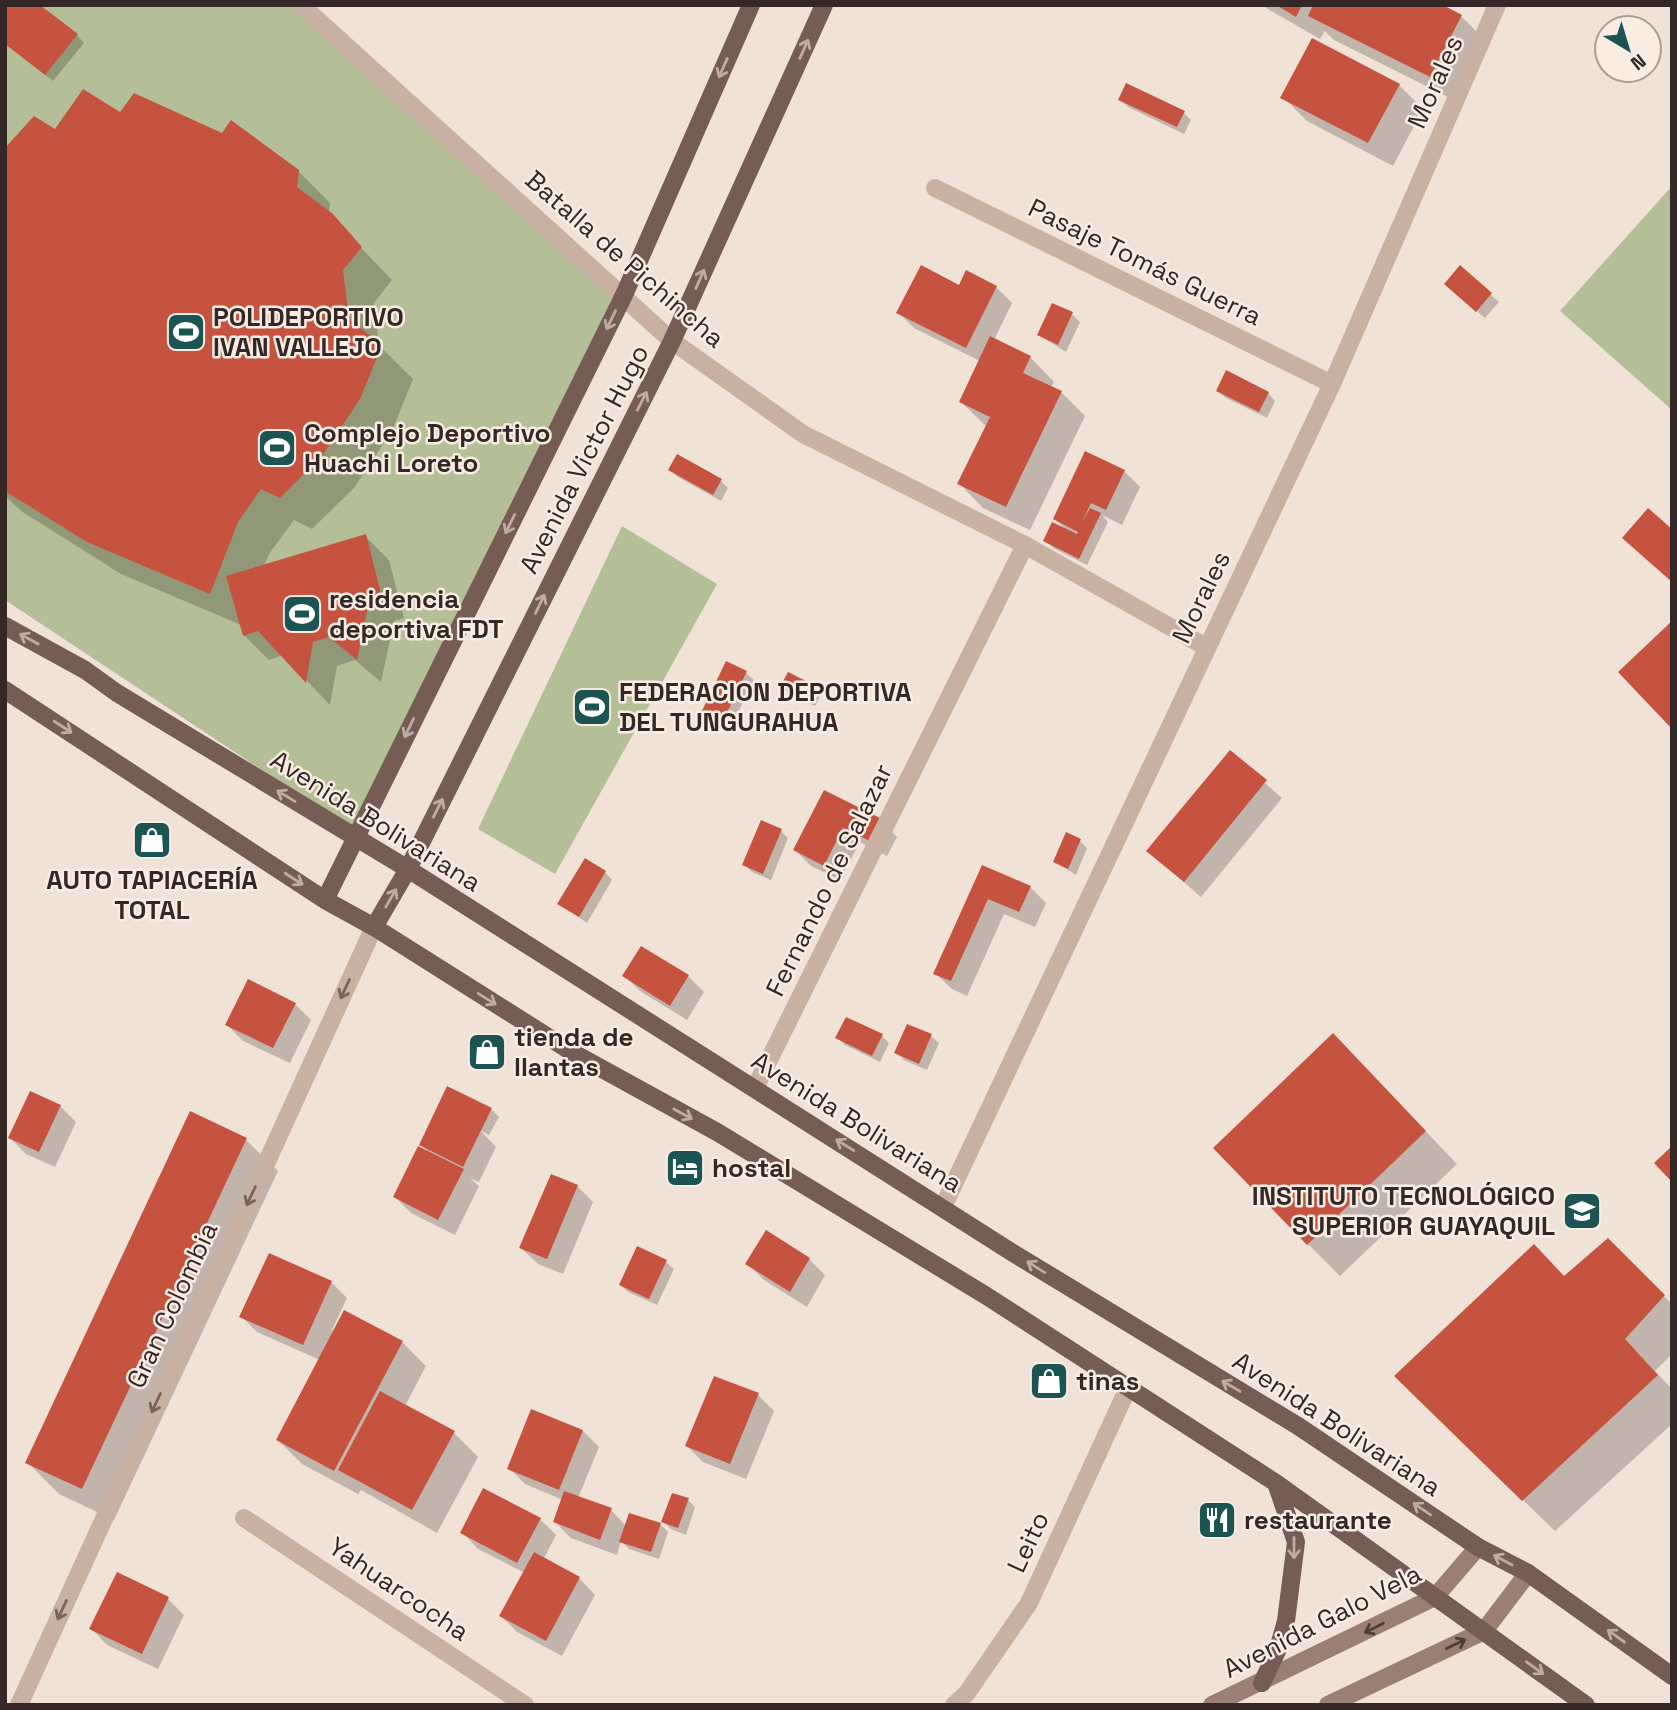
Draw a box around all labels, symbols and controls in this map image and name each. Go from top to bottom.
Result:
north arrow [1593,14,1663,84]
street label: Morales [1399,30,1471,134]
one-way arrow [798,39,811,60]
text: N [1625,48,1651,76]
one-way arrow [716,57,729,78]
street label: Batalla de Pichincha [518,163,732,355]
street label: Pasaje Tomás Guerra [1023,191,1267,333]
one-way arrow [694,269,707,290]
place label: POLIDEPORTIVO IVAN VALLEJO [213,300,404,364]
one-way arrow [604,309,618,330]
sports icon: POLIDEPORTIVO IVAN VALLEJO [165,311,207,353]
street label: Avenida Victor Hugo [512,339,656,579]
one-way arrow [635,391,649,412]
place label: Complejo Deportivo Huachi Loreto [304,416,551,480]
sports icon: Complejo Deportivo Huachi Loreto [256,427,298,469]
one-way arrow [503,513,517,534]
street label: Morales [1164,545,1238,649]
place label: residencia deportiva FDT [329,582,504,646]
sports icon: residencia deportiva FDT [281,593,323,635]
one-way arrow [534,594,547,615]
one-way arrow [20,632,40,646]
place label: FEDERACION DEPORTIVA DEL TUNGURAHUA [619,675,912,739]
sports icon: FEDERACION DEPORTIVA DEL TUNGURAHUA [571,686,613,728]
one-way arrow [401,717,415,738]
one-way arrow [52,720,72,734]
street label: Avenida Bolivariana [264,742,488,900]
street label: Fernando de Salazar [758,758,900,1002]
one-way arrow [277,788,297,802]
one-way arrow [432,798,446,819]
shop icon: AUTO TAPIACERÍA TOTAL [131,819,173,861]
place label: AUTO TAPIACERÍA TOTAL [46,863,258,927]
one-way arrow [283,872,303,886]
one-way arrow [384,888,398,908]
one-way arrow [338,978,351,999]
one-way arrow [477,991,496,1006]
place label: tienda de llantas [514,1020,634,1084]
shop icon: tienda de llantas [466,1031,508,1073]
street label: Avenida Bolivariana [745,1043,969,1201]
one-way arrow [673,1107,693,1121]
one-way arrow [836,1137,855,1152]
hotel icon: hostal [664,1147,706,1189]
place label: hostal [712,1151,791,1185]
place label: INSTITUTO TECNOLÓGICO SUPERIOR GUAYAQUIL [1252,1179,1555,1243]
one-way arrow [244,1185,257,1206]
school or university icon: INSTITUTO TECNOLÓGICO SUPERIOR GUAYAQUIL [1561,1190,1603,1232]
street label: Gran Colombia [119,1216,225,1394]
one-way arrow [1027,1260,1047,1274]
street label: Avenida Bolivariana [1226,1344,1448,1504]
shop icon: tinas [1028,1360,1070,1402]
place label: tinas [1076,1364,1139,1398]
one-way arrow [1221,1379,1241,1393]
one-way arrow [149,1392,162,1413]
restaurant icon: restaurante [1196,1499,1238,1541]
one-way arrow [1413,1502,1432,1516]
place label: restaurante [1244,1503,1392,1537]
street label: Leito [999,1506,1057,1578]
street label: Yahuarcocha [322,1529,476,1649]
one-way arrow [1287,1536,1301,1559]
one-way arrow [1493,1553,1514,1566]
street label: Avenida Galo Vela [1217,1556,1427,1686]
one-way arrow [55,1599,68,1620]
one-way arrow [1364,1621,1385,1635]
one-way arrow [1607,1629,1626,1643]
one-way arrow [1445,1637,1466,1651]
one-way arrow [1525,1661,1544,1675]

